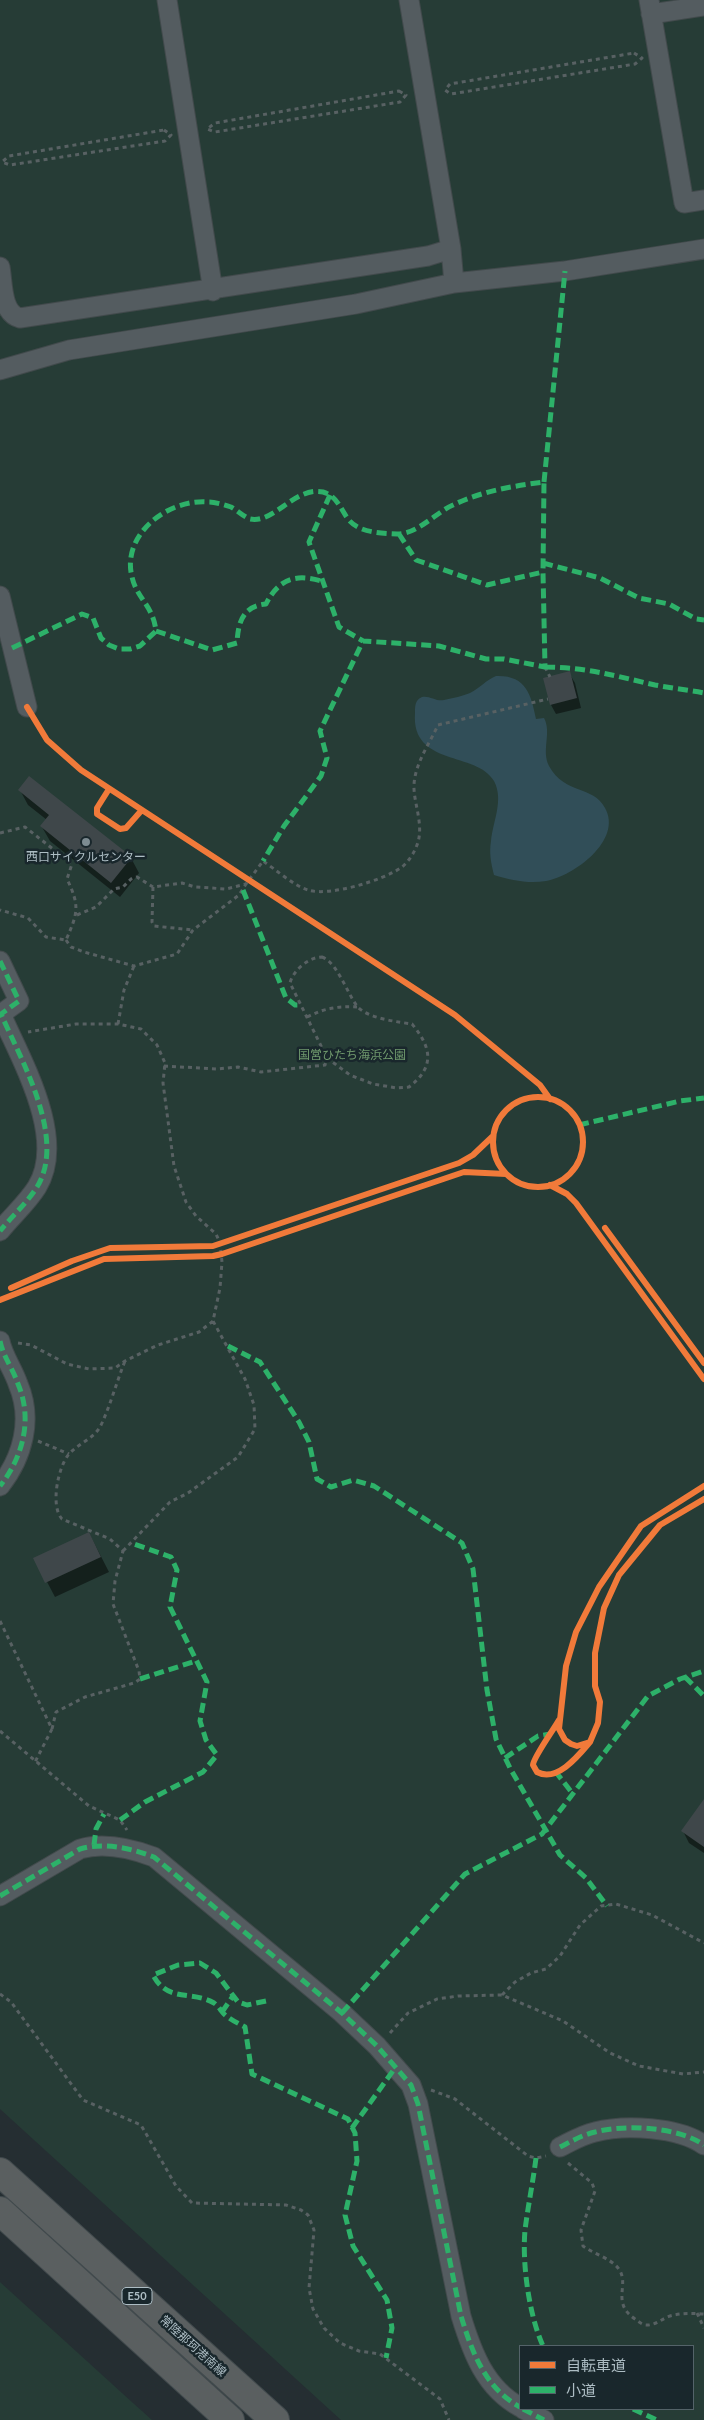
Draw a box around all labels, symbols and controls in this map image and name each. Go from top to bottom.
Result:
marker: 西口サイクルセンター [80,836,92,848]
place label: 西口サイクルセンター [26,850,146,864]
park label: 国営ひたち海浜公園 [298,1048,406,1062]
road number: E50 [122,2288,152,2304]
street label: 常陸那珂港南線 [157,2313,229,2379]
legend [519,2345,694,2410]
text: 自転車道 [566,2356,626,2374]
text: 小道 [566,2381,596,2399]

